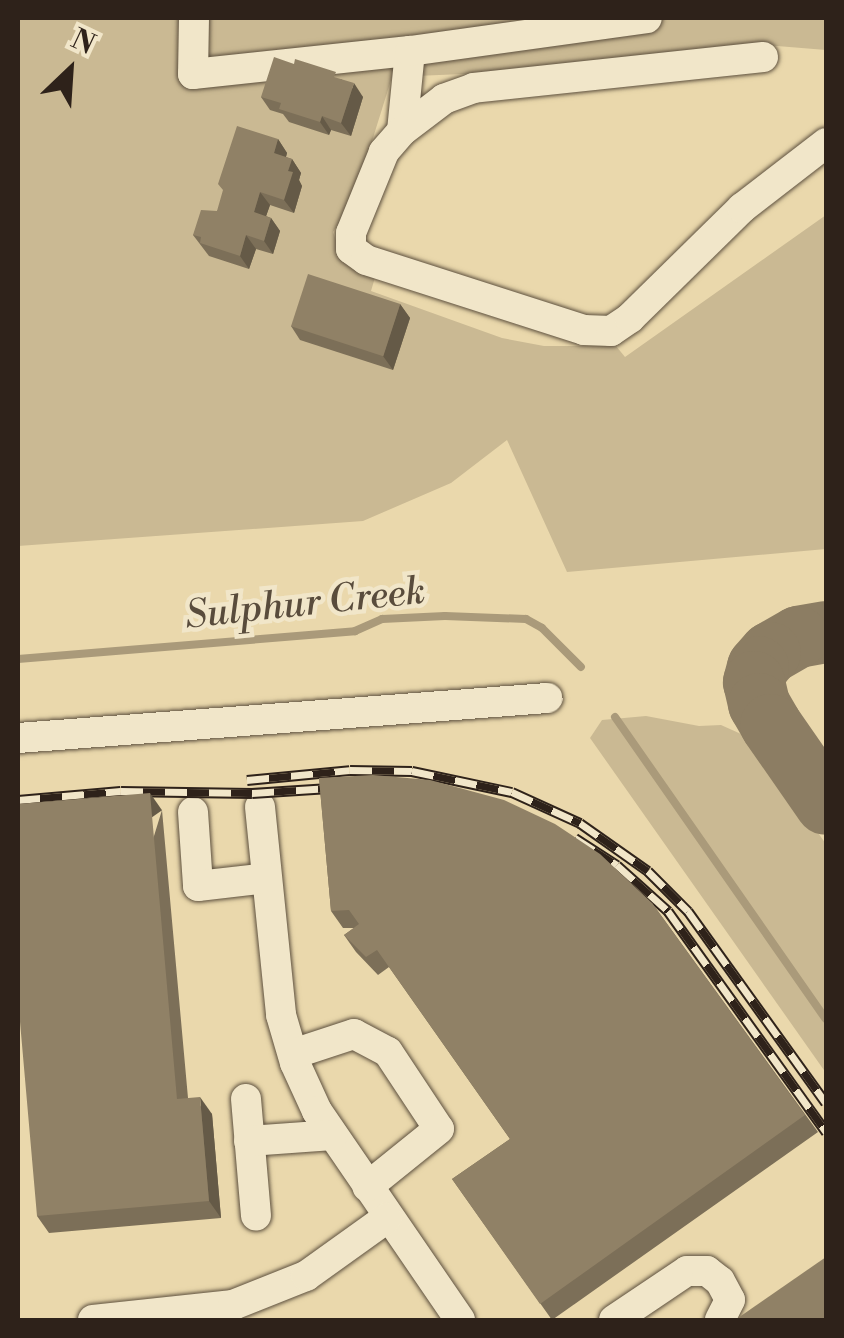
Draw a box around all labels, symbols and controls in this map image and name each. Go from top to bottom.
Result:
north arrow [20,20,120,120]
text: N [65,22,100,63]
water label: Sulphur Creek [183,569,427,639]

